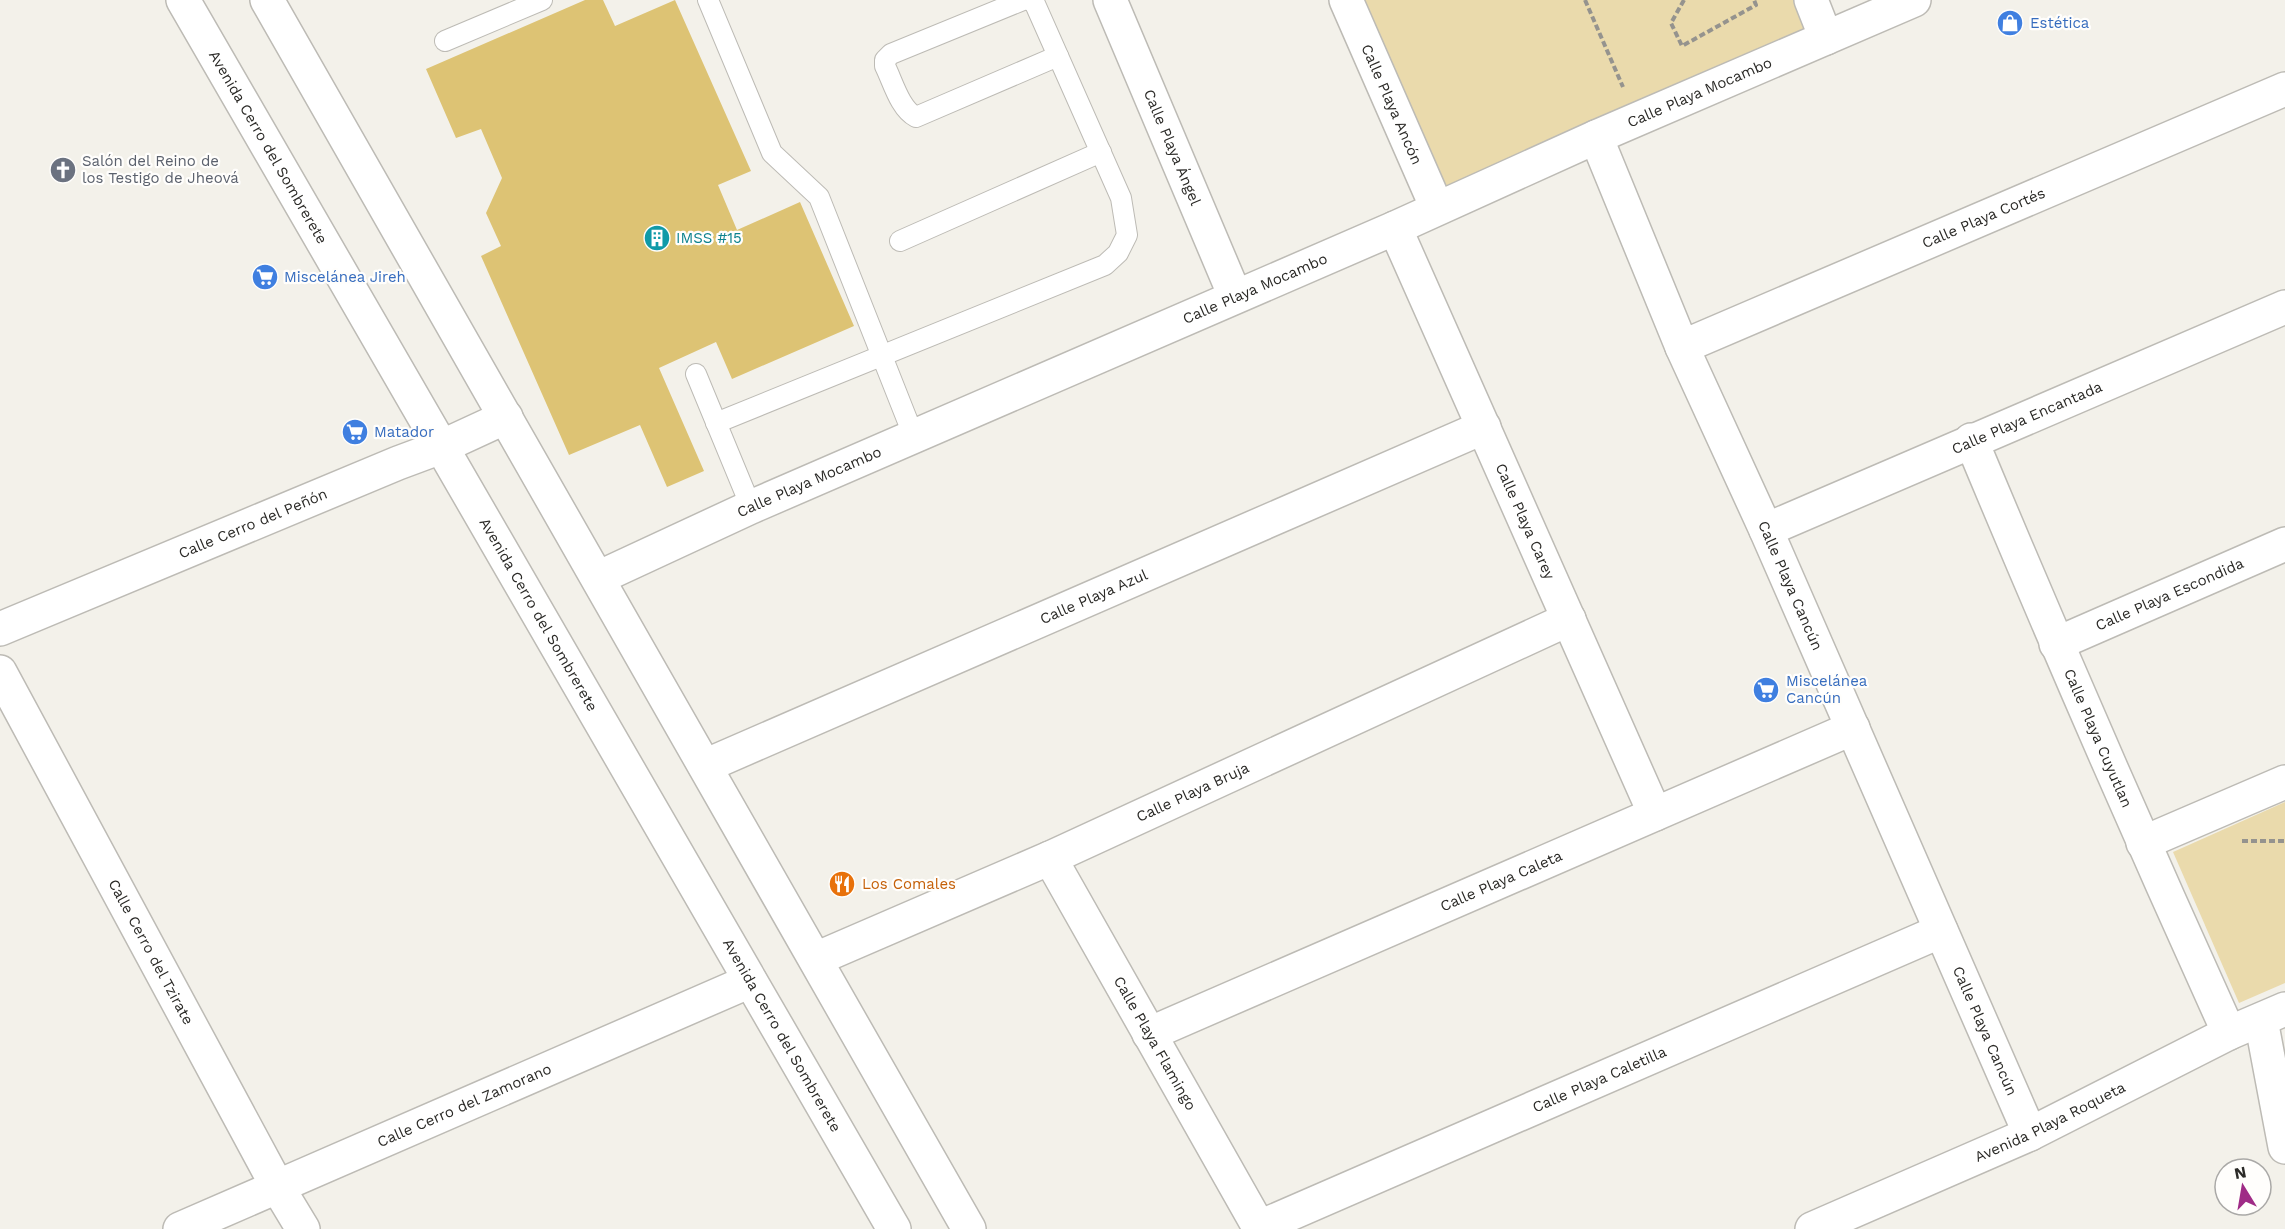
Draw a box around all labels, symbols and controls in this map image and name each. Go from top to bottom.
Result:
shop icon: Estética [1995,8,2025,38]
place label: Estética [2030,14,2090,32]
street label: Calle Playa Ancón [1357,41,1426,167]
street label: Avenida Cerro del Sombrerete [205,47,331,247]
street label: Calle Playa Mocambo [1625,53,1775,131]
street label: Calle Playa Ángel [1140,87,1205,208]
place label: Salón del Reino de los Testigo de Jheová [82,152,239,187]
church icon: Salón del Reino de los Testigo de Jheová [48,155,78,185]
street label: Calle Playa Cortés [1919,184,2048,252]
building icon: IMSS #15 [642,223,672,253]
place label: IMSS #15 [676,229,742,247]
street label: Calle Playa Mocambo [1180,249,1330,328]
supermarket icon: Miscelánea Jireh [250,262,280,292]
place label: Miscelánea Jireh [284,268,406,286]
street label: Calle Playa Encantada [1949,377,2105,458]
supermarket icon: Matador [340,417,370,447]
place label: Matador [374,423,434,441]
street label: Calle Playa Mocambo [734,443,884,521]
street label: Calle Playa Carey [1492,461,1559,582]
street label: Calle Cerro del Peñón [176,485,330,563]
street label: Avenida Cerro del Sombrerete [476,515,602,714]
street label: Calle Playa Cancún [1754,518,1826,653]
street label: Calle Playa Escondida [2093,554,2247,635]
street label: Calle Playa Azul [1037,565,1151,628]
street label: Calle Playa Cuyutlan [2060,666,2136,810]
place label: Miscelánea Cancún [1786,672,1868,707]
supermarket icon: Miscelánea Cancún [1751,675,1781,705]
street label: Calle Playa Bruja [1134,758,1252,826]
street label: Calle Playa Caleta [1437,846,1565,915]
restaurant icon: Los Comales [827,869,857,899]
place label: Los Comales [862,875,956,893]
street label: Calle Cerro del Tzirate [104,876,197,1028]
street label: Avenida Cerro del Sombrerete [719,935,845,1135]
street label: Calle Playa Cancún [1949,963,2021,1098]
street label: Calle Playa Flamingo [1110,973,1200,1114]
street label: Calle Playa Caletilla [1530,1042,1670,1117]
street label: Calle Cerro del Zamorano [374,1060,554,1151]
street label: Avenida Playa Roqueta [1972,1078,2129,1166]
north arrow [2213,1157,2273,1217]
text: N [2233,1162,2248,1183]

